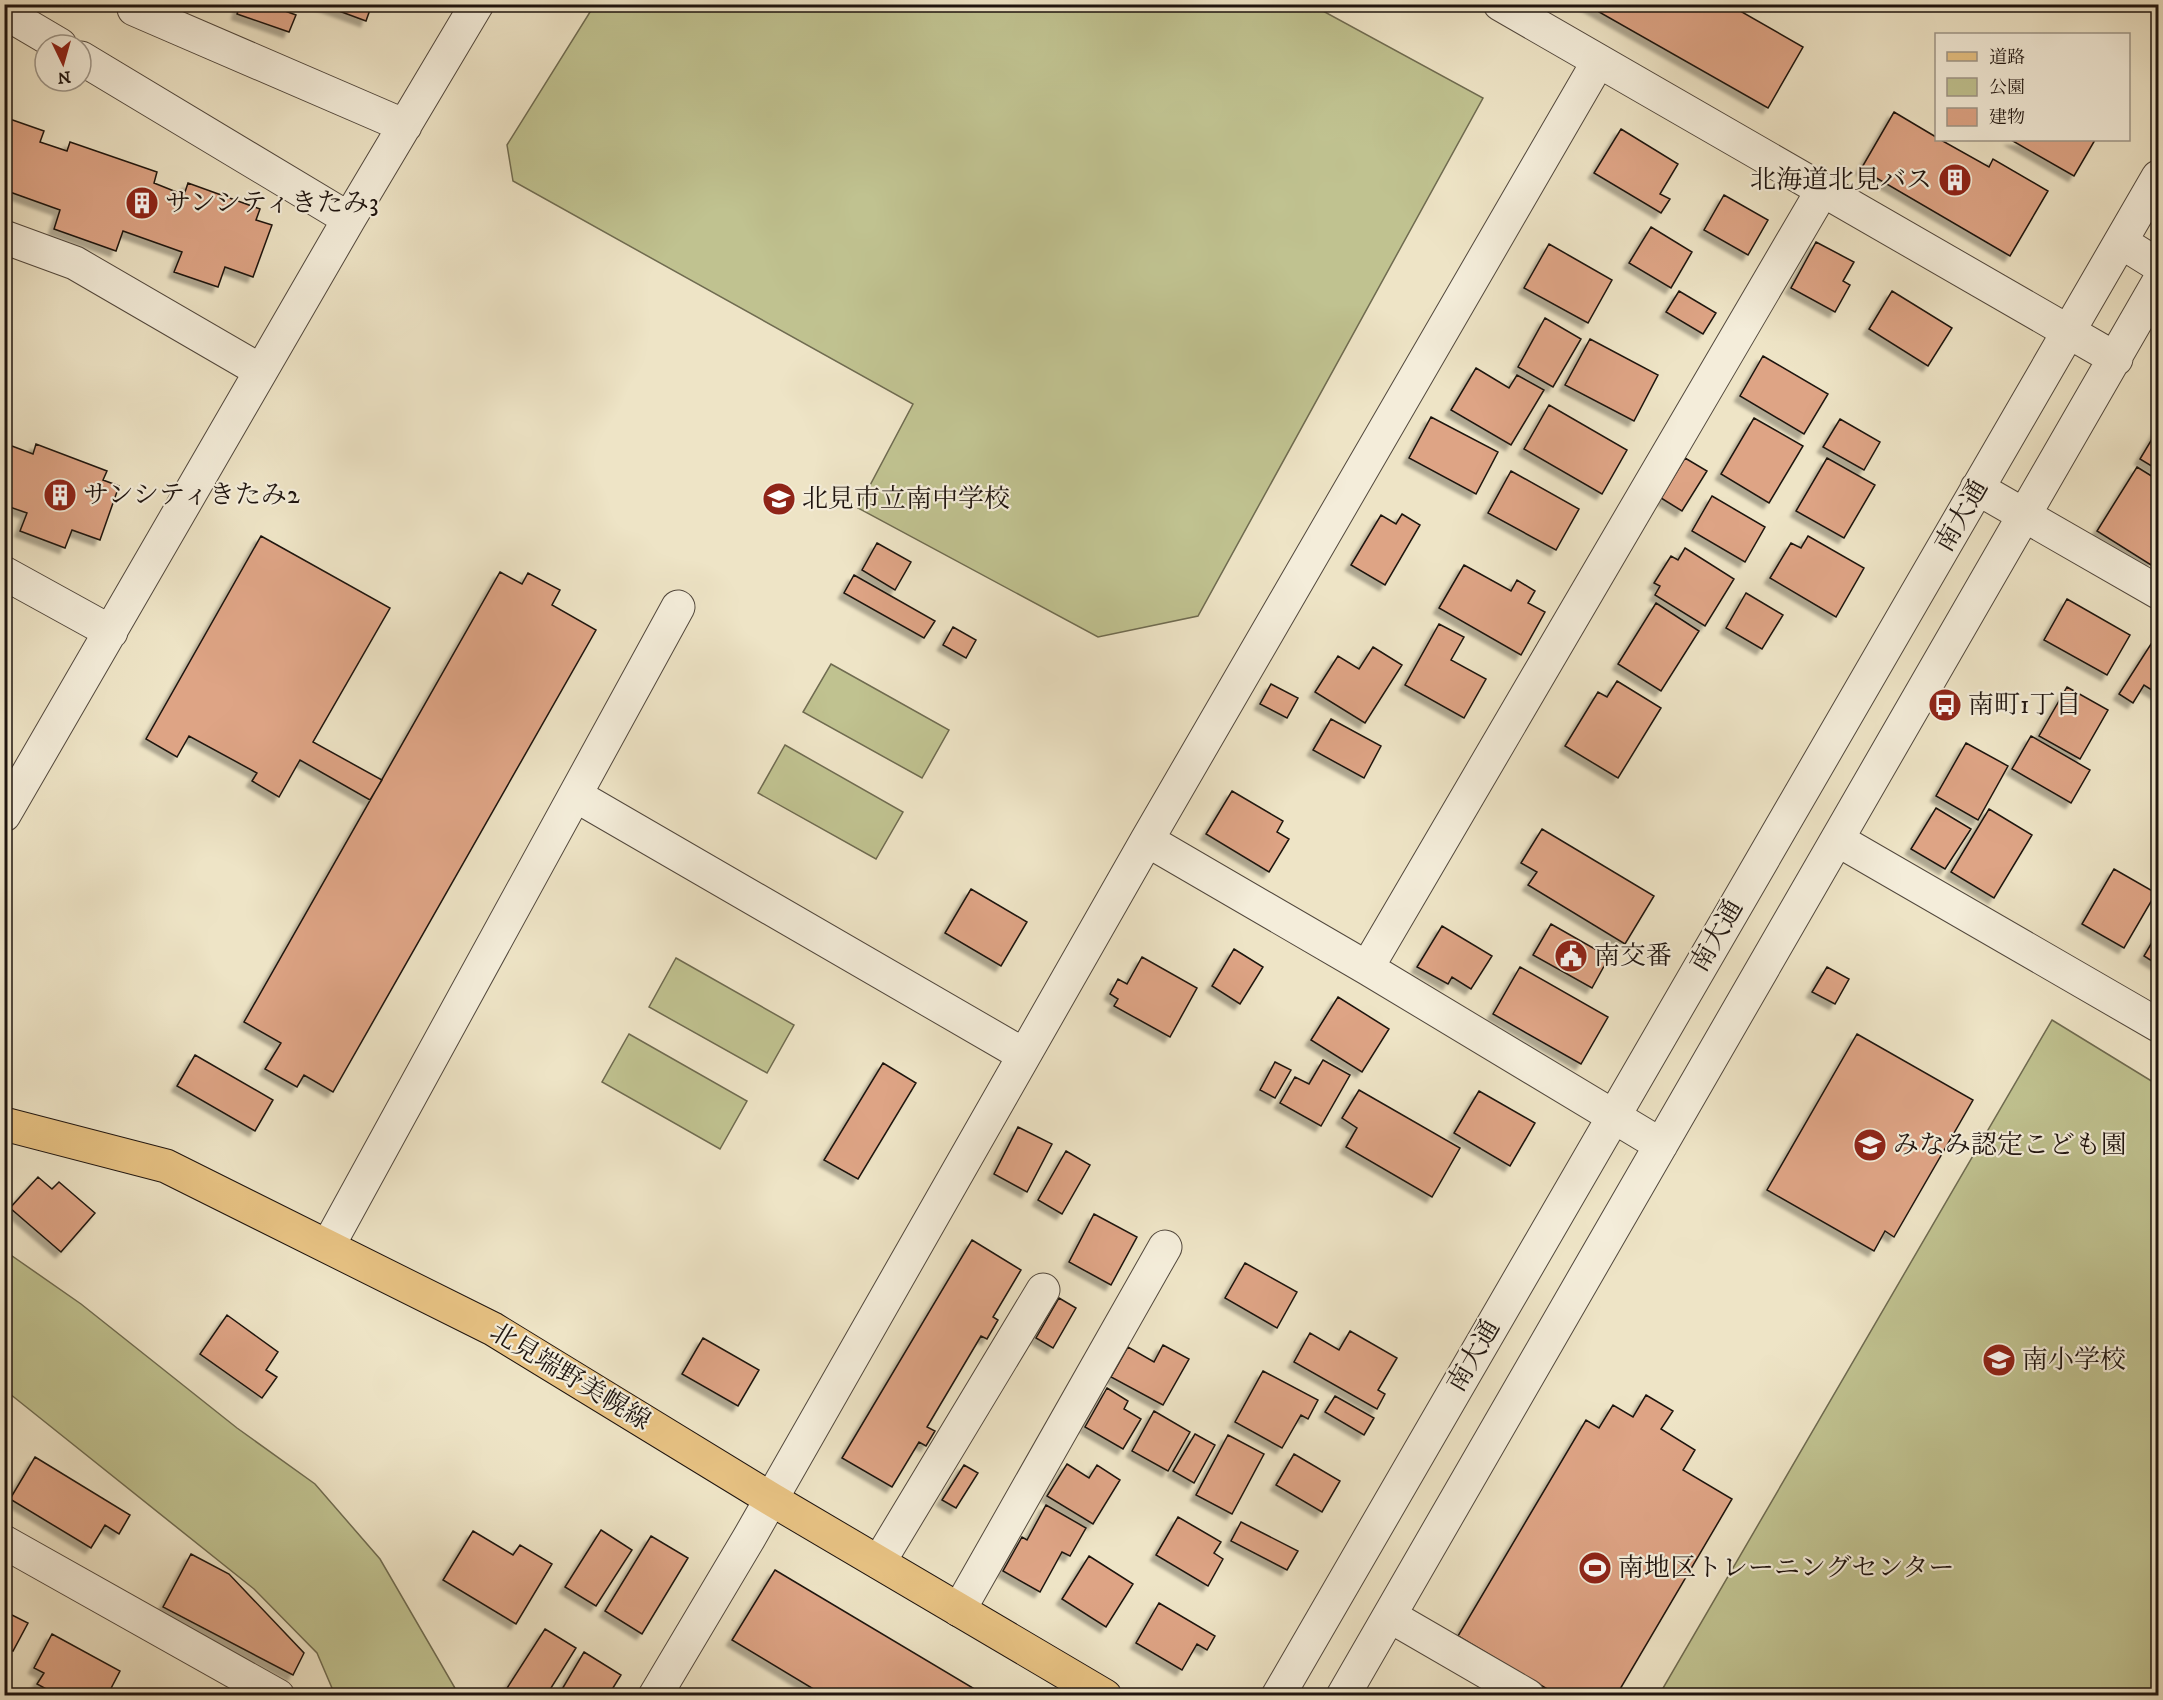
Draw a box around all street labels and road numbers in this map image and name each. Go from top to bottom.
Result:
street label: 南大通 [1928,474,1996,558]
street label: 南大通 [1683,894,1751,978]
street label: 南大通 [1440,1314,1508,1398]
street label: 北見端野美幌線 [483,1316,657,1438]

